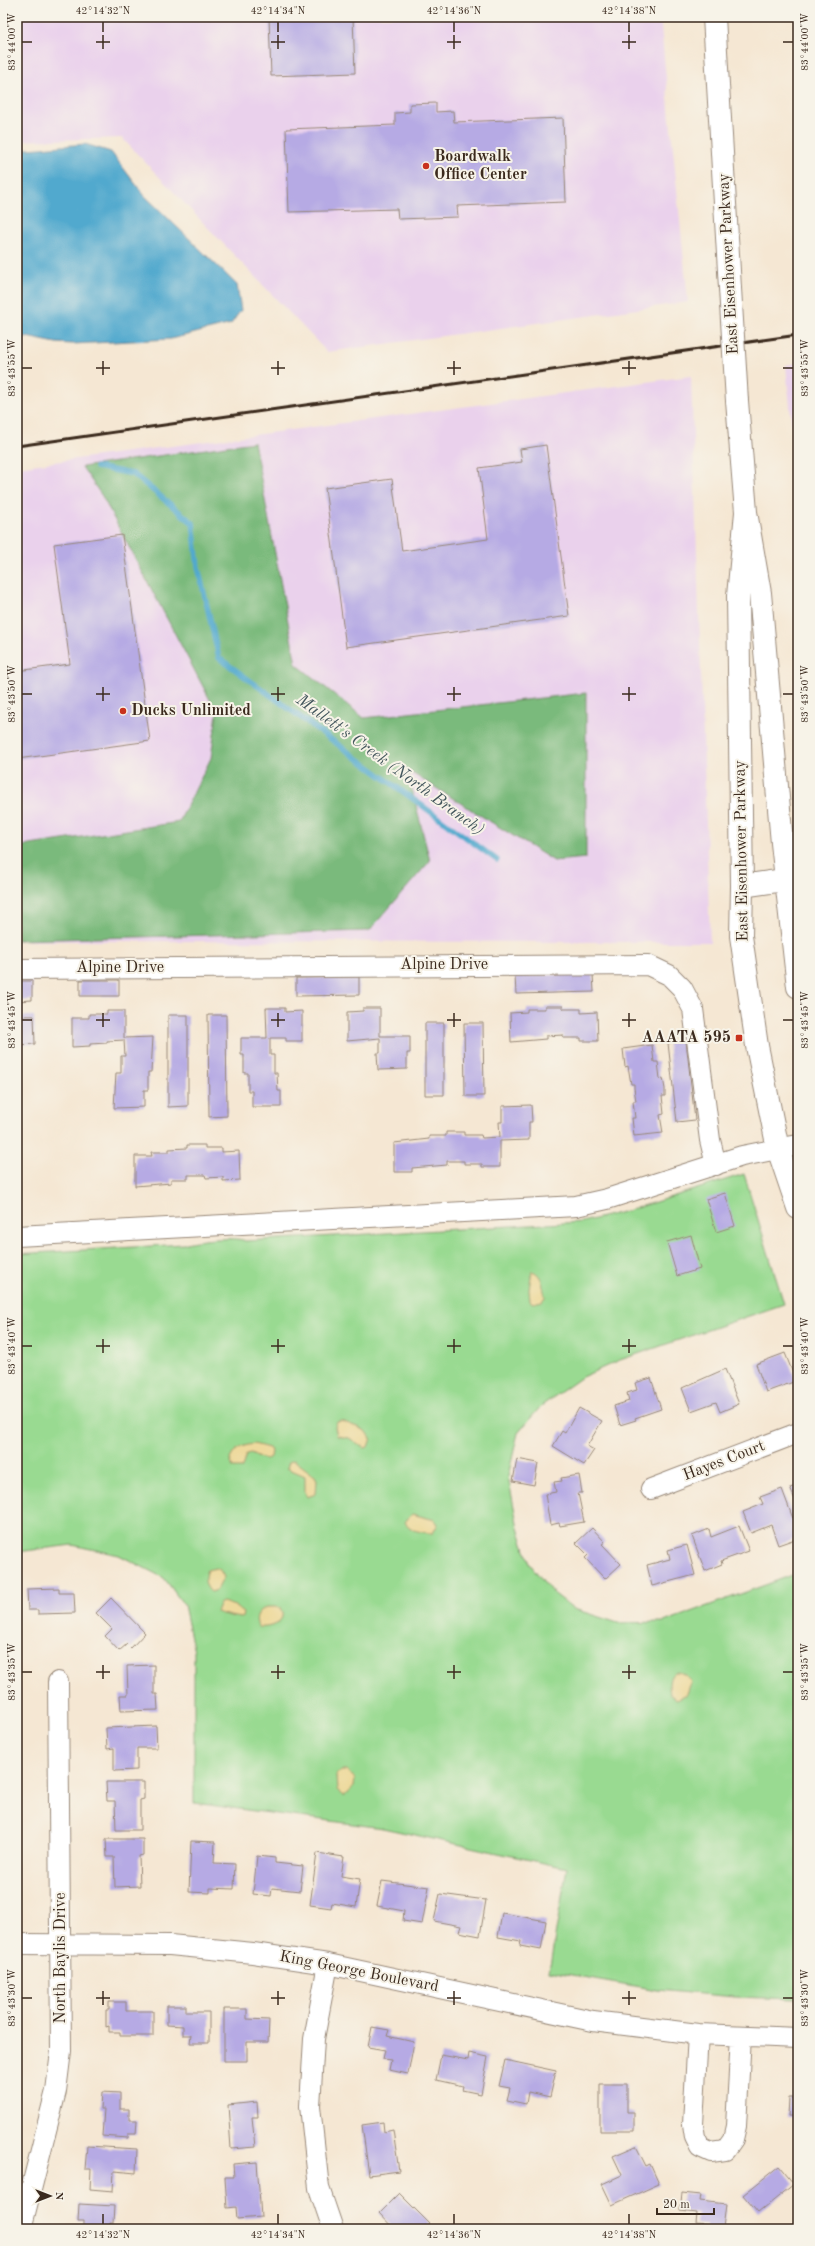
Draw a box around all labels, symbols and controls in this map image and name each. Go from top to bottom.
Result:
text: 42°14'32"N [76,6,131,16]
text: 42°14'34"N [251,6,306,16]
text: 42°14'36"N [427,6,482,16]
text: 42°14'38"N [602,6,657,16]
text: 83°44'00"W [7,13,17,71]
text: 83°44'00"W [800,13,810,71]
place label: Boardwalk Office Center [434,149,527,183]
marker: Boardwalk Office Center [421,161,431,171]
street label: East Eisenhower Parkway [716,172,742,355]
text: 83°43'55"W [7,339,17,397]
text: 83°43'55"W [800,339,810,397]
text: 83°43'50"W [7,665,17,723]
text: 83°43'50"W [800,665,810,723]
water label: Mallett's Creek (North Branch) [292,691,487,839]
place label: Ducks Unlimited [131,703,251,719]
marker: Ducks Unlimited [118,706,128,716]
street label: East Eisenhower Parkway [732,760,752,942]
street label: Alpine Drive [400,957,488,973]
street label: Alpine Drive [76,960,164,976]
text: 83°43'45"W [7,991,17,1049]
text: 83°43'45"W [800,991,810,1049]
place label: AAATA 595 [642,1030,731,1046]
marker: AAATA 595 [734,1033,744,1043]
text: 83°43'40"W [7,1317,17,1375]
text: 83°43'40"W [800,1317,810,1375]
street label: Hayes Court [681,1438,767,1484]
text: 83°43'35"W [7,1643,17,1701]
text: 83°43'35"W [800,1643,810,1701]
street label: North Baylis Drive [53,1892,69,2024]
street label: King George Boulevard [278,1949,440,1995]
text: 83°43'30"W [7,1969,17,2027]
text: 83°43'30"W [800,1969,810,2027]
north arrow [30,2176,70,2216]
scale bar [657,2190,714,2216]
text: N [53,2192,64,2201]
text: 20 m [663,2199,690,2211]
text: 42°14'32"N [76,2230,131,2240]
text: 42°14'34"N [251,2230,306,2240]
text: 42°14'36"N [427,2230,482,2240]
text: 42°14'38"N [602,2230,657,2240]

